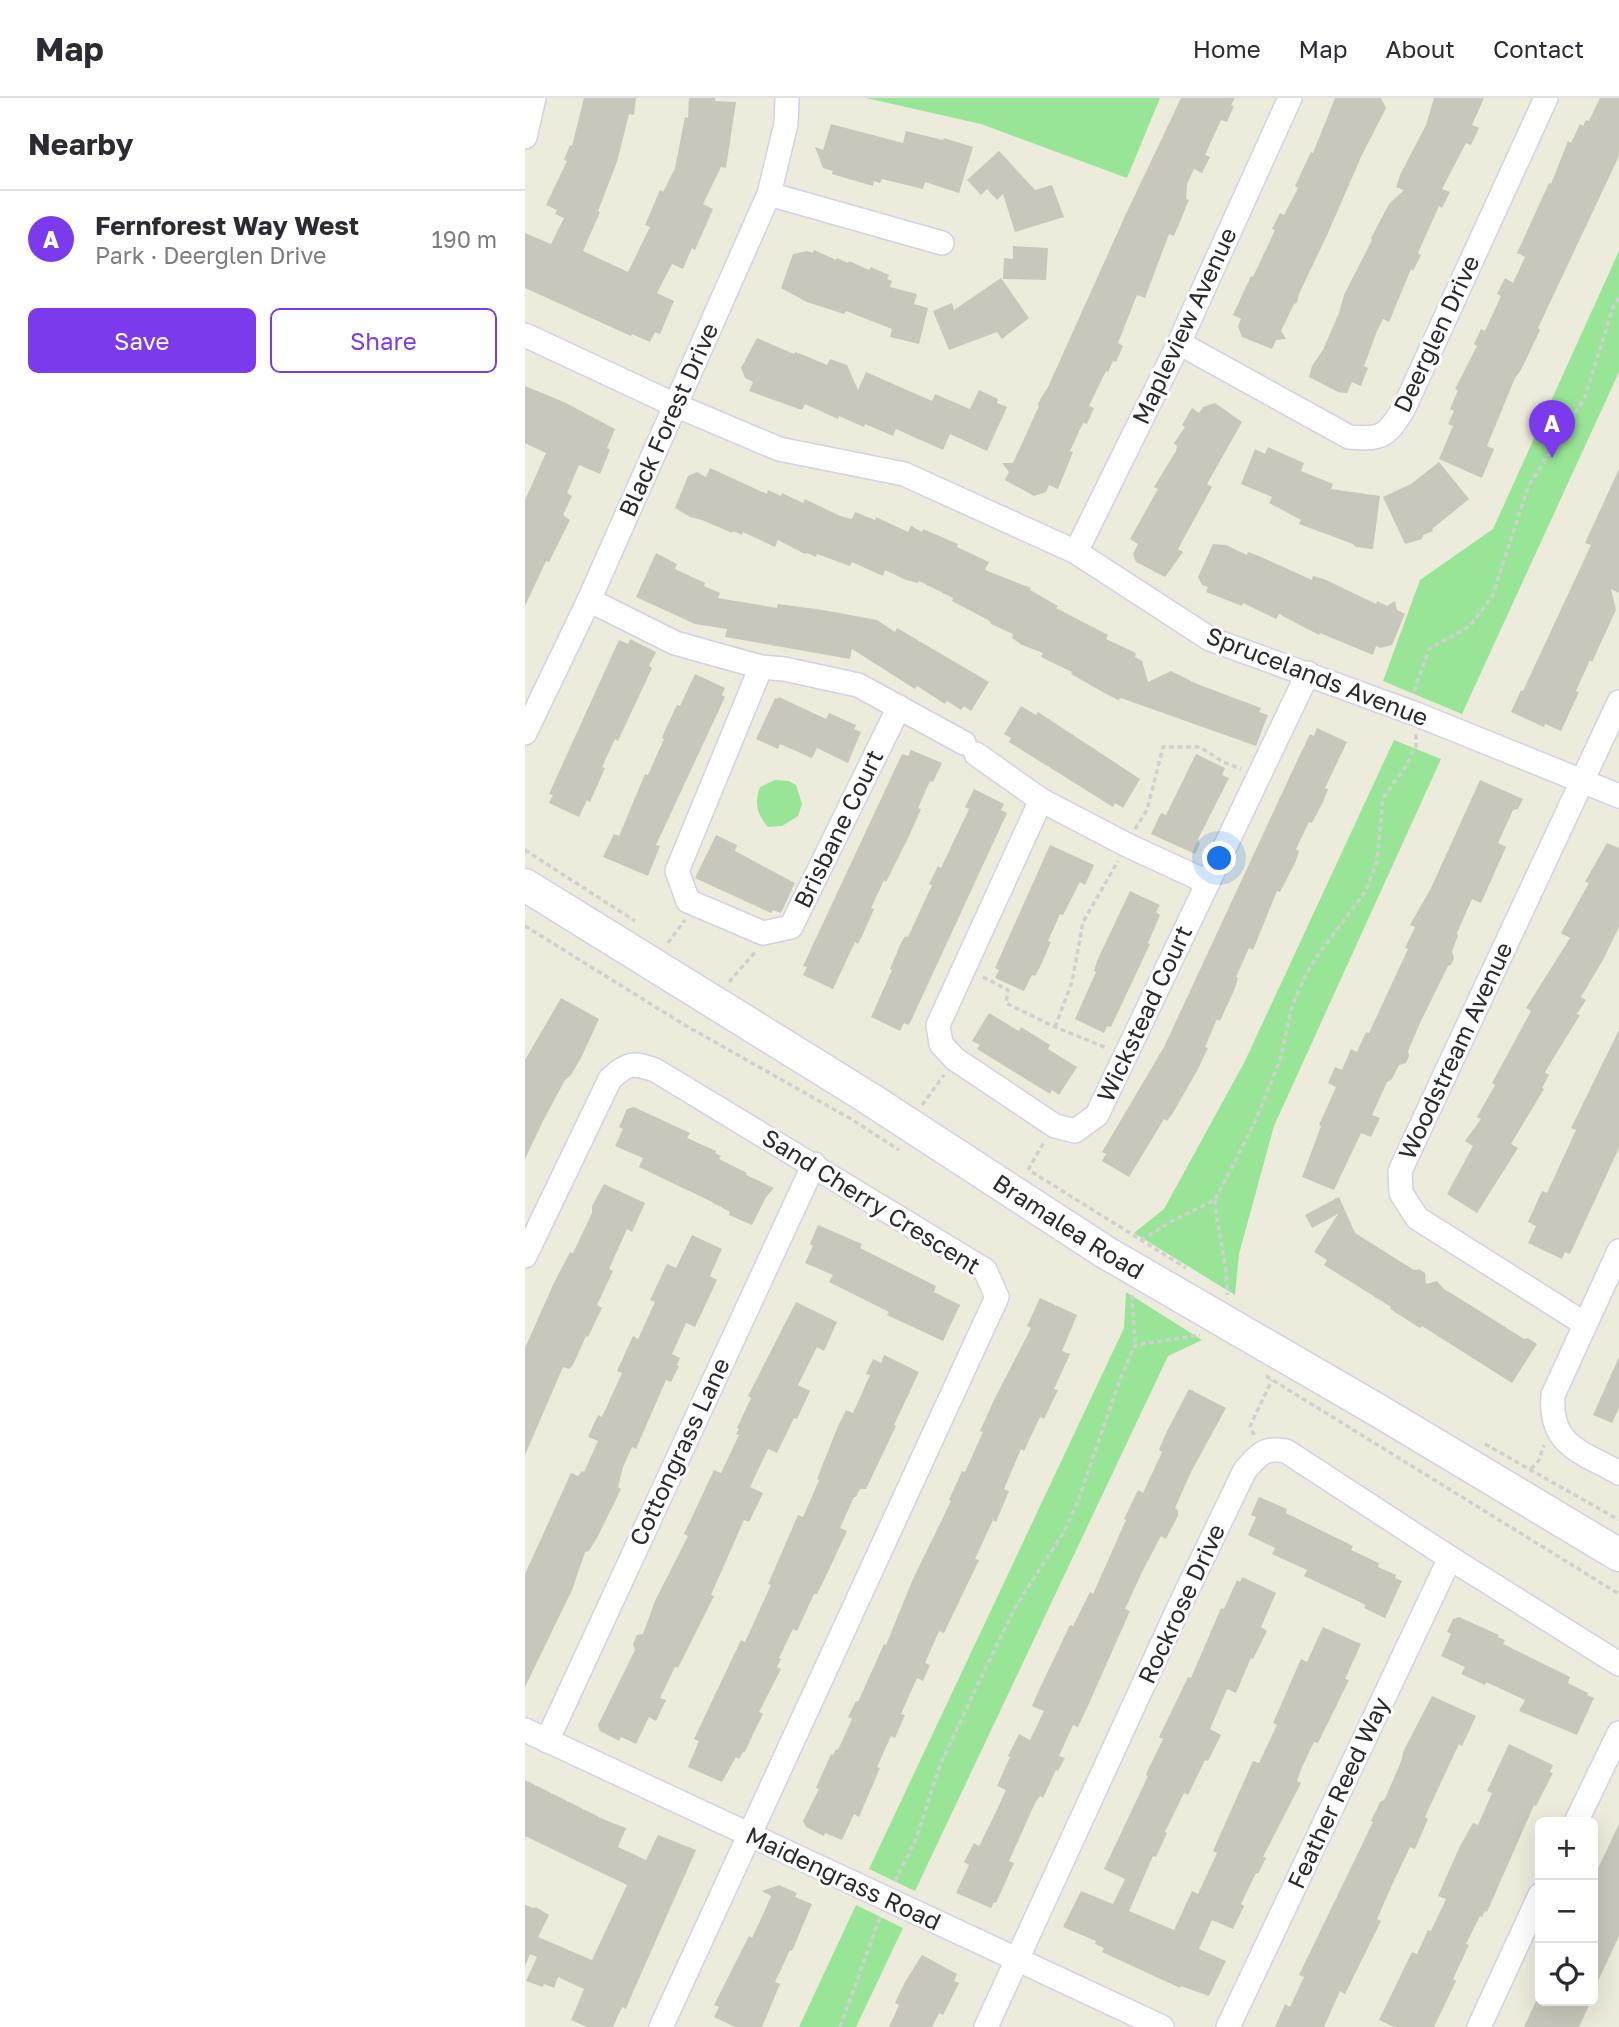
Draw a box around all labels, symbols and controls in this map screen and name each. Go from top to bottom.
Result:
text: Map [35,29,104,68]
text: Home [1193,34,1261,63]
text: Map [1299,34,1348,63]
text: About [1386,34,1455,63]
text: Contact [1493,34,1584,63]
text: Nearby [28,126,133,162]
text: Fernforest Way West [95,210,359,241]
street label: Mapleview Avenue [1125,222,1242,428]
text: A [43,225,59,253]
text: 190 m [432,225,497,253]
text: Park · Deerglen Drive [95,241,326,269]
street label: Deerglen Drive [1387,250,1485,417]
button: Save [28,308,256,373]
button: Share [270,308,497,373]
street label: Black Forest Drive [612,318,723,521]
pin: A [1529,400,1575,458]
street label: Sprucelands Avenue [1203,620,1433,731]
street label: Brisbane Court [787,745,888,912]
your location [1202,841,1236,875]
street label: Wickstead Court [1090,921,1197,1106]
street label: Woodstream Avenue [1392,937,1518,1164]
street label: Sand Cherry Crescent [757,1122,986,1280]
street label: Bramalea Road [988,1167,1150,1284]
street label: Cottongrass Lane [622,1353,735,1550]
street label: Rockrose Drive [1131,1519,1230,1688]
street label: Feather Reed Way [1281,1692,1395,1893]
map controls [1535,1817,1598,2006]
button: + [1535,1817,1598,1880]
street label: Maidengrass Road [742,1820,946,1936]
button: − [1535,1880,1598,1943]
button: locate [1535,1943,1598,2006]

